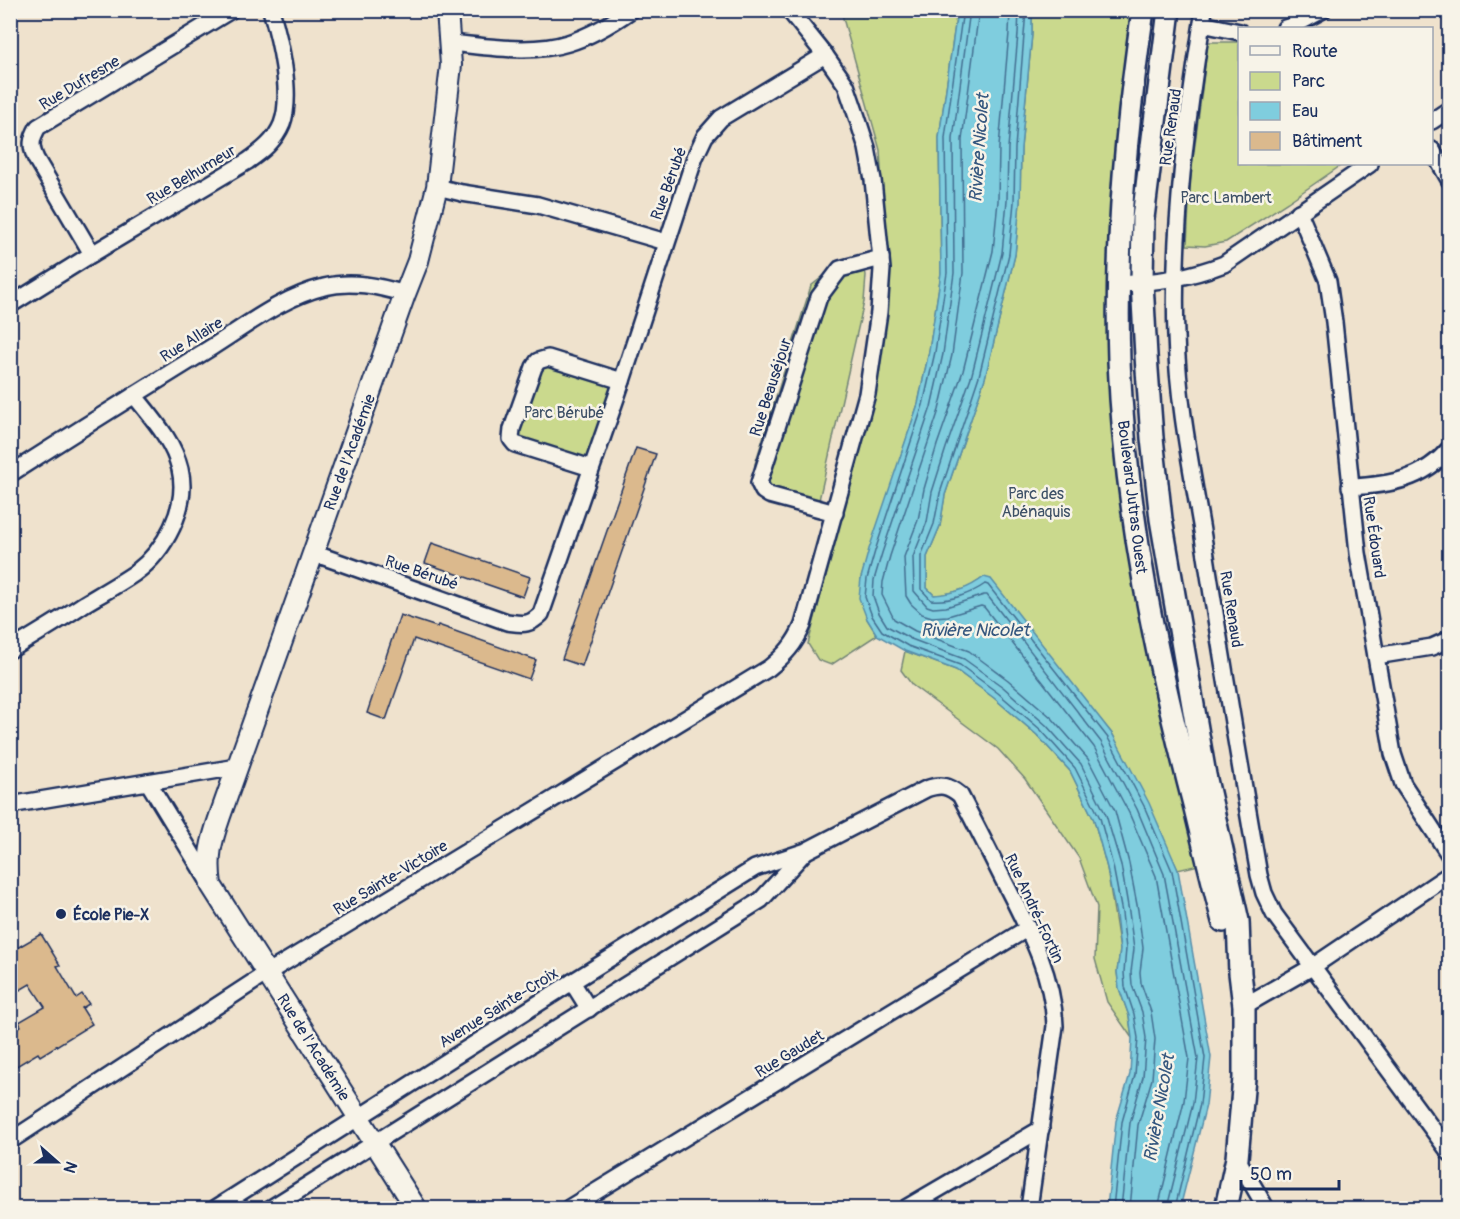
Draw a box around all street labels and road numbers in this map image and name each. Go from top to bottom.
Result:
street label: Rue Dufresne [36,51,123,115]
street label: Rue Renaud [1156,87,1186,167]
street label: Rue Belhumeur [143,140,240,209]
street label: Rue Bérubé [646,144,691,223]
street label: Rue Allaire [156,313,227,367]
street label: Rue Beauséjour [746,335,796,439]
street label: Rue de l'Académie [320,391,380,513]
street label: Boulevard Jutras Ouest [1113,419,1151,575]
street label: Rue Édouard [1358,495,1390,579]
street label: Rue Bérubé [382,551,461,595]
street label: Rue Renaud [1215,569,1247,649]
street label: Rue Sainte-Victoire [330,836,451,920]
street label: Rue André-Fortin [1000,851,1068,966]
street label: Avenue Sainte-Croix [435,963,562,1053]
street label: Rue de l'Académie [272,990,354,1105]
street label: Rue Gaudet [751,1025,828,1082]

